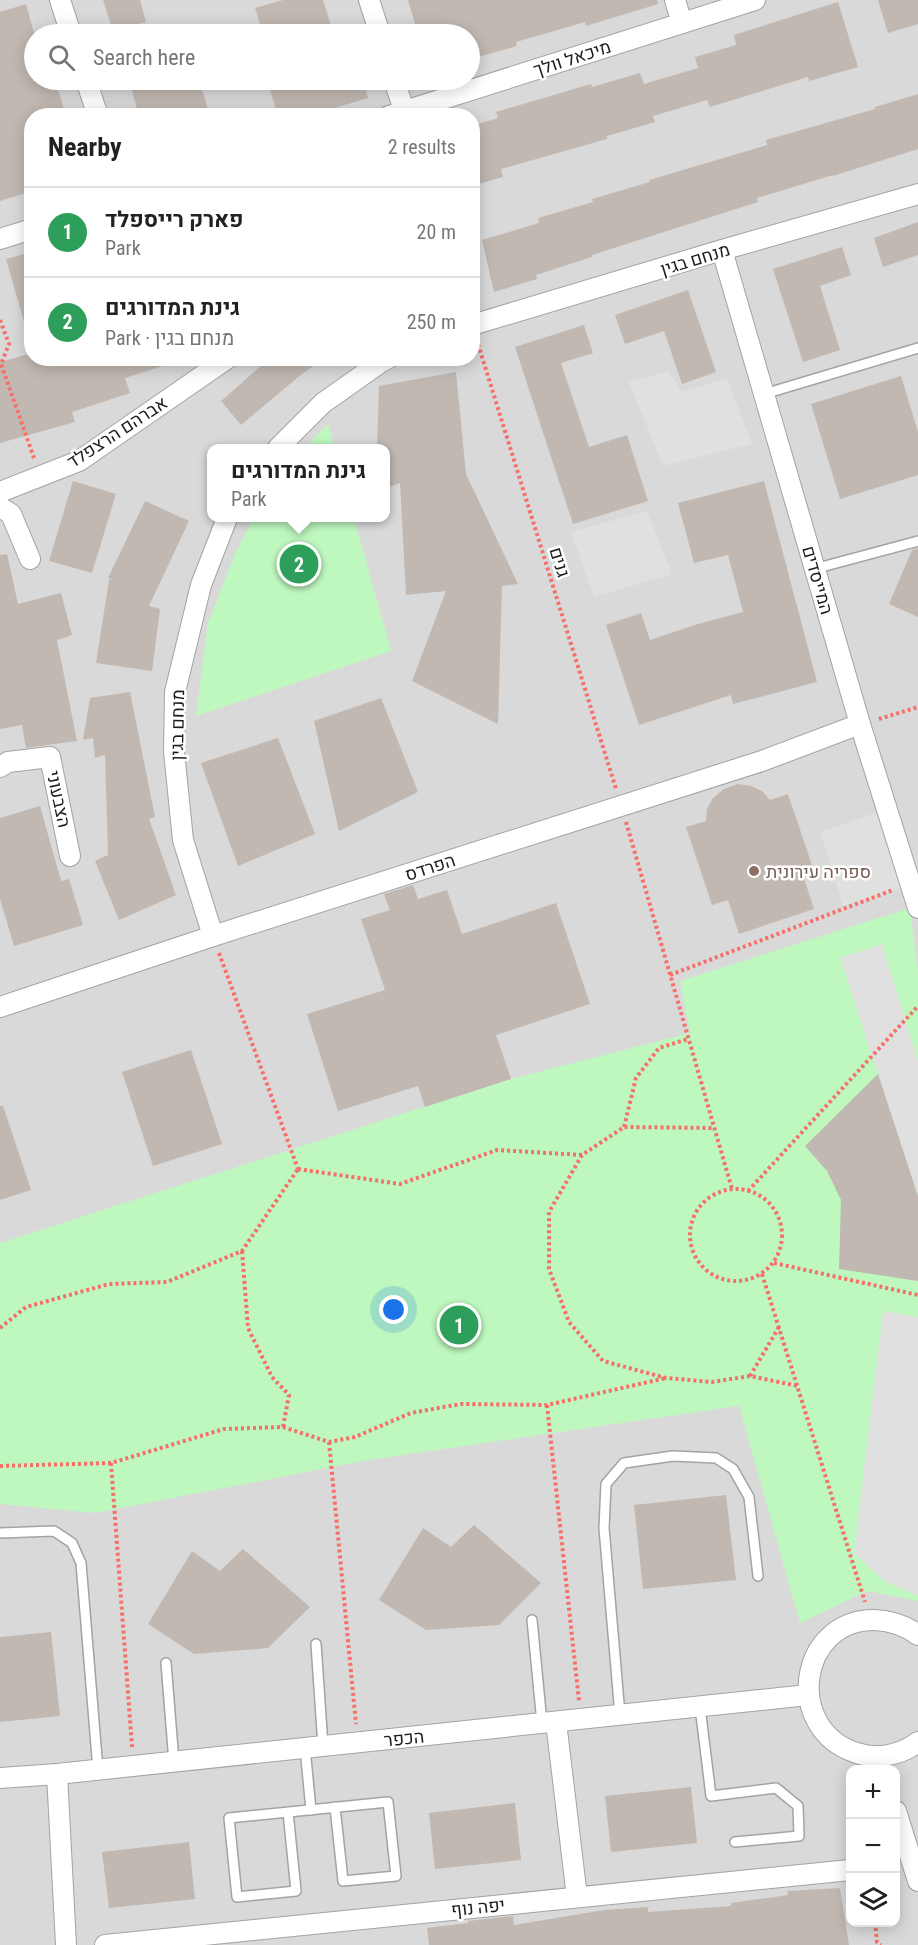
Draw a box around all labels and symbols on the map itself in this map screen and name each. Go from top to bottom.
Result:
street label: מיכאל וולך [531,36,613,80]
street label: מנחם בגין [658,239,732,279]
street label: אברהם הרצפלד [63,392,171,472]
pin: 2 [280,542,318,586]
street label: המייסדים [798,543,838,617]
street label: גנים [546,544,574,580]
street label: מנחם בגין [166,689,188,761]
street label: הצבעוני [43,769,75,829]
street label: הפרדס [402,849,458,885]
place label: ספריה עירונית [766,861,871,882]
marker: ספריה עירונית [747,864,761,878]
your location [379,1295,408,1324]
pin: 1 [440,1302,478,1348]
street label: הכפר [383,1725,425,1751]
street label: יפה נוף [450,1894,506,1920]

